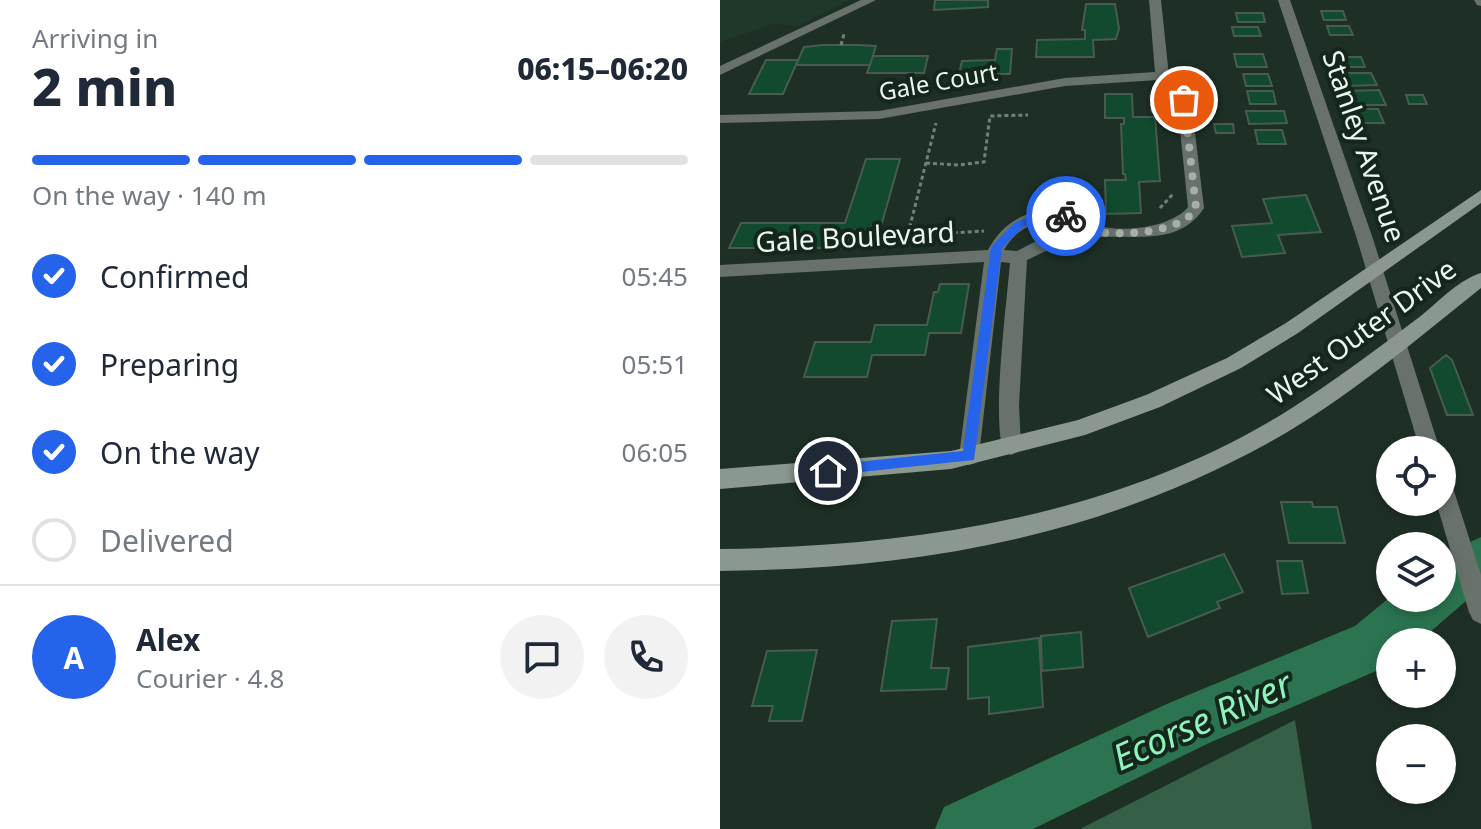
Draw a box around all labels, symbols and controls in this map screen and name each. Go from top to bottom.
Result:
text: Arriving in [32,20,158,56]
street label: Stanley Avenue [1314,45,1416,247]
text: 06:15–06:20 [517,48,688,89]
text: 2 min [32,50,177,121]
street label: Gale Court [876,54,1000,108]
pin [1150,66,1218,134]
icon: bag [1162,78,1206,122]
courier [1026,176,1106,256]
text: On the way · 140 m [32,177,266,213]
icon: bike [1044,194,1088,238]
street label: Gale Boulevard [754,212,956,260]
street label: West Outer Drive [1259,249,1463,413]
icon: check [32,254,76,298]
text: Confirmed [100,256,250,297]
text: 05:45 [622,258,688,294]
icon: check [32,342,76,386]
text: Preparing [100,344,239,385]
text: 05:51 [622,346,688,382]
icon: check [32,430,76,474]
text: On the way [100,432,260,473]
text: 06:05 [622,434,688,470]
map controls [1376,436,1456,804]
button: locate [1376,436,1456,516]
pin [794,437,862,505]
icon: home [806,449,850,493]
text: Delivered [100,520,234,561]
button: layers [1376,532,1456,612]
button: chat [500,615,584,699]
button: phone [604,615,688,699]
text: Alex [136,619,200,660]
button: + [1376,628,1456,708]
text: A [64,637,84,678]
water label: Ecorse River [1105,658,1301,781]
text: Courier · 4.8 [136,660,284,696]
button: − [1376,724,1456,804]

